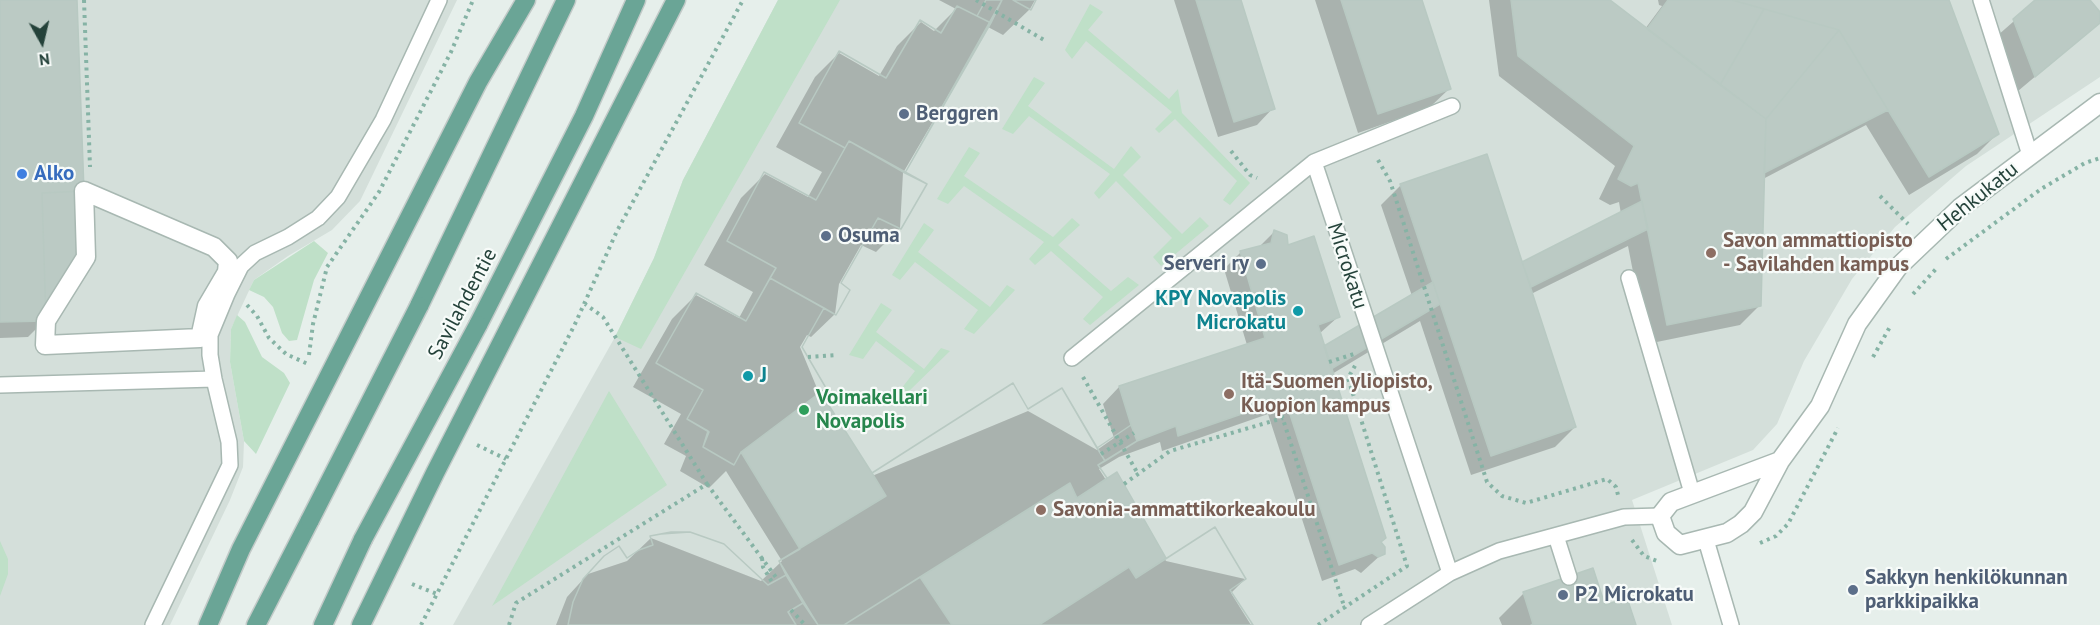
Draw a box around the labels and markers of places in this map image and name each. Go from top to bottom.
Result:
place label: Berggren [916,101,998,127]
marker: Berggren [897,107,911,121]
place label: Alko [34,161,74,187]
marker: Alko [15,167,29,181]
place label: Osuma [838,223,900,249]
place label: Savon ammattiopisto - Savilahden kampus [1723,228,1913,278]
marker: Osuma [819,229,833,243]
marker: Savon ammattiopisto - Savilahden kampus [1704,246,1718,260]
place label: Serveri ry [1164,251,1249,277]
marker: Serveri ry [1254,257,1268,271]
place label: KPY Novapolis Microkatu [1155,286,1286,336]
marker: KPY Novapolis Microkatu [1291,304,1305,318]
place label: J [760,363,767,389]
marker: J [741,369,755,383]
place label: Itä-Suomen yliopisto, Kuopion kampus [1241,369,1433,419]
place label: Voimakellari Novapolis [816,385,928,435]
marker: Itä-Suomen yliopisto, Kuopion kampus [1222,387,1236,401]
marker: Voimakellari Novapolis [797,403,811,417]
place label: Savonia-ammattikorkeakoulu [1053,497,1316,523]
marker: Savonia-ammattikorkeakoulu [1034,503,1048,517]
place label: Sakkyn henkilökunnan parkkipaikka [1865,565,2068,615]
place label: P2 Microkatu [1575,582,1694,608]
marker: Sakkyn henkilökunnan parkkipaikka [1846,583,1860,597]
marker: P2 Microkatu [1556,588,1570,602]

